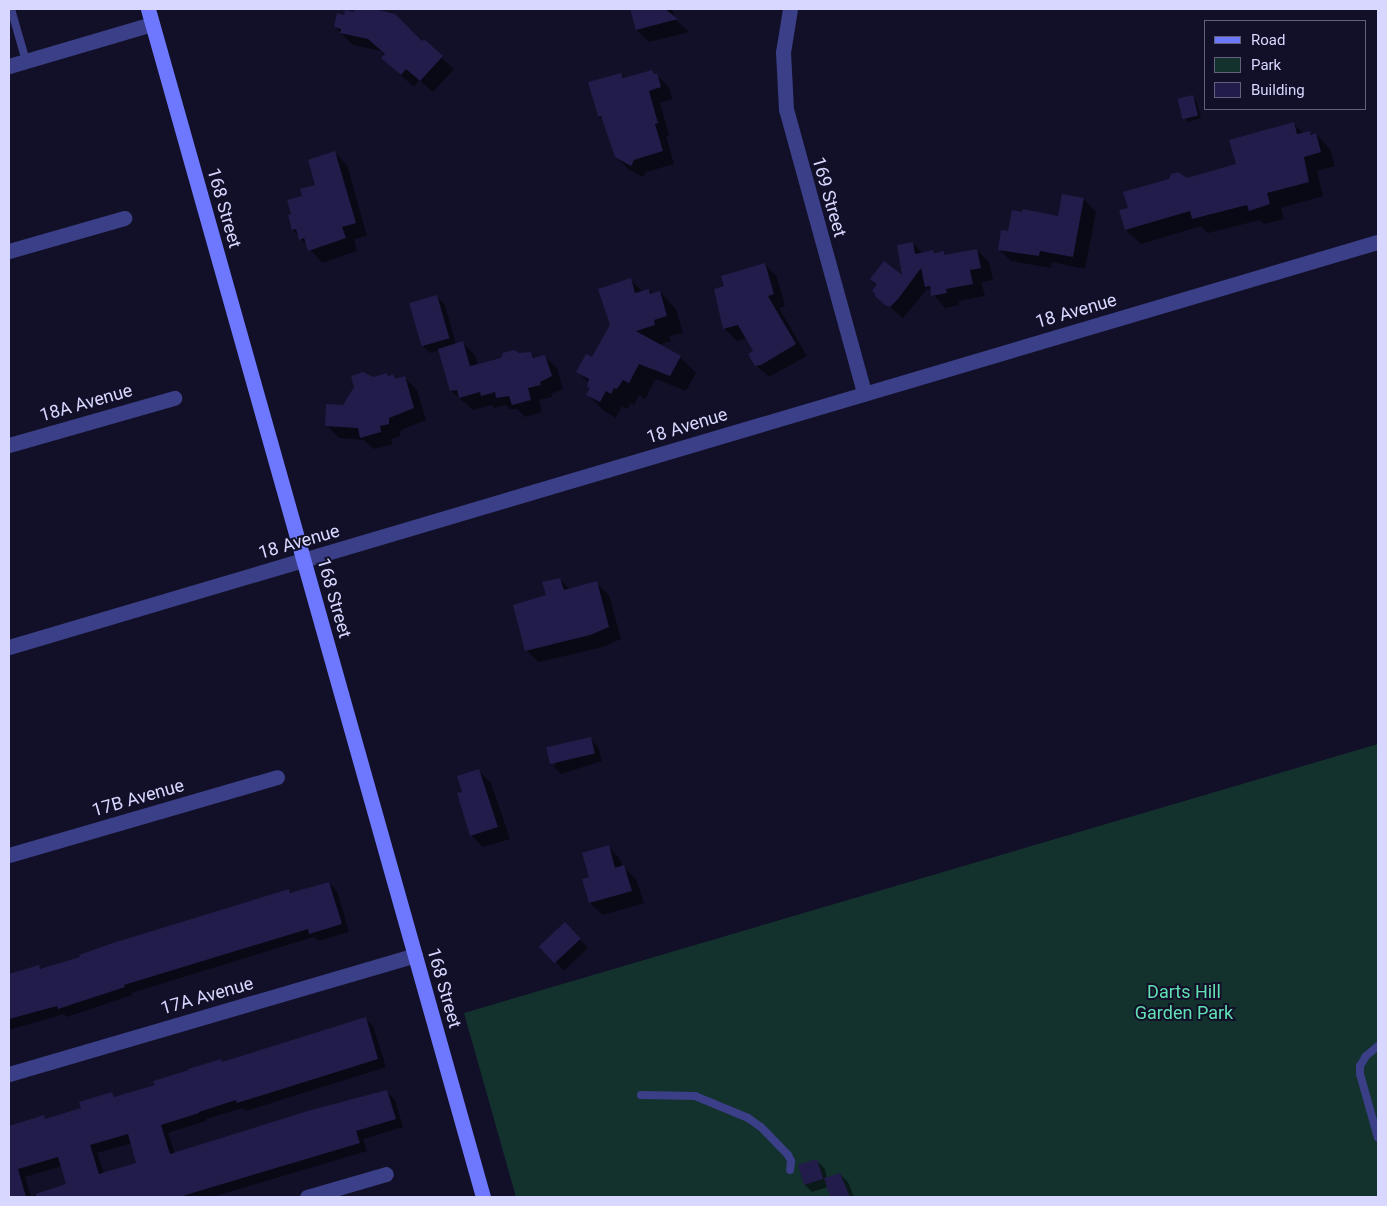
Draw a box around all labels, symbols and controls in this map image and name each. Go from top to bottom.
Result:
legend [1204,20,1367,110]
text: Road [1251,31,1285,49]
text: Park [1251,56,1281,74]
text: Building [1251,81,1305,99]
street label: 169 Street [807,154,851,240]
street label: 168 Street [202,165,246,251]
street label: 18 Avenue [1033,289,1119,333]
street label: 18A Avenue [37,379,135,427]
street label: 18 Avenue [644,403,730,449]
street label: 18 Avenue [256,520,342,564]
street label: 168 Street [312,555,356,641]
street label: 17B Avenue [89,775,187,821]
street label: 168 Street [422,945,466,1031]
street label: 17A Avenue [158,972,256,1020]
park label: Darts Hill Garden Park [1135,982,1233,1024]

